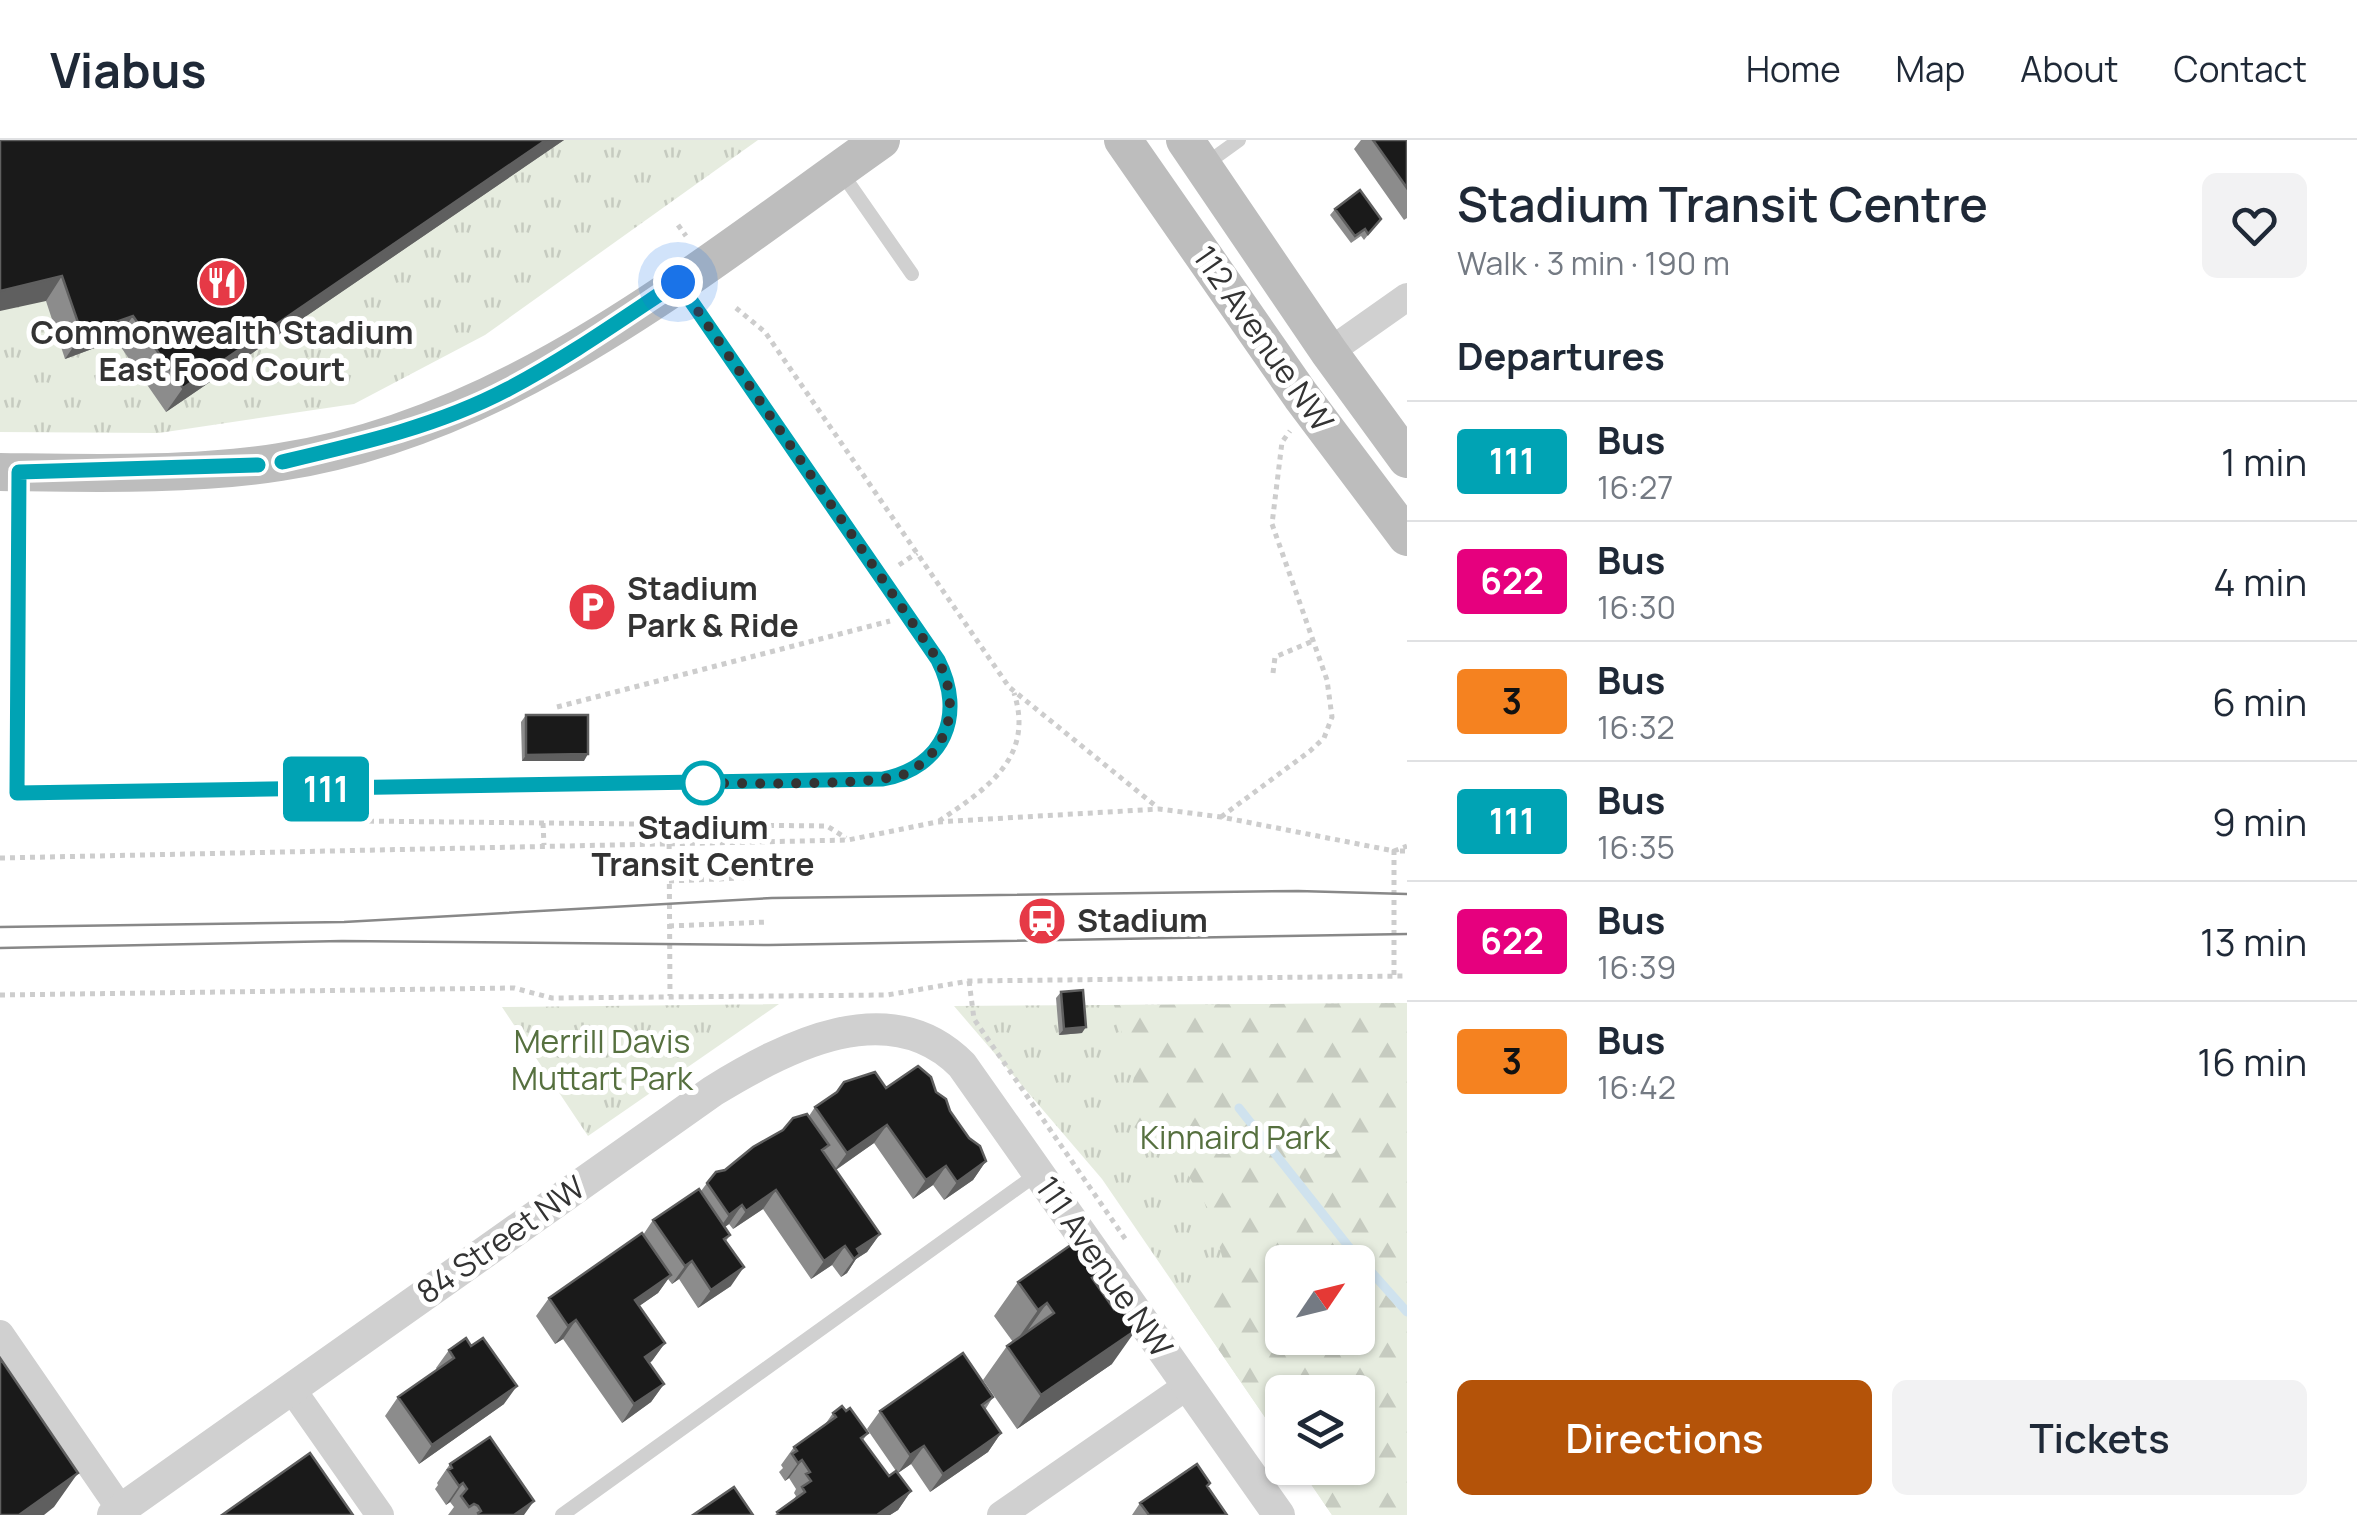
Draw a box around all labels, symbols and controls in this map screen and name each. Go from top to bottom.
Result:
text: Viabus [50,37,206,102]
text: Home [1746,45,1841,93]
text: Map [1896,45,1965,93]
text: About [2020,45,2119,93]
text: Contact [2174,45,2307,93]
text: Stadium Transit Centre [1457,171,1988,236]
button: heart [2202,173,2307,278]
street label: 112 Avenue NW [1183,237,1344,440]
text: Walk · 3 min · 190 m [1457,241,1730,285]
restaurant icon: Commonwealth Stadium East Food Court [196,257,248,309]
your location [653,257,703,307]
place label: Commonwealth Stadium East Food Court [31,310,413,391]
text: Departures [1457,329,1665,381]
text: Bus [1597,413,1665,465]
text: 1 min [2221,435,2307,487]
text: 111 [1489,437,1535,485]
text: 16:27 [1597,465,1673,509]
text: Bus [1597,533,1665,585]
text: 4 min [2213,555,2307,607]
text: 622 [1480,557,1544,605]
place label: Stadium Park & Ride [627,566,799,647]
parking icon: Stadium Park & Ride [566,581,618,633]
text: 16:30 [1597,585,1676,629]
text: Bus [1597,653,1665,705]
text: 6 min [2212,675,2307,727]
text: 3 [1502,677,1522,725]
text: 16:32 [1597,705,1675,749]
line badge: 111 [268,756,384,822]
marker: Stadium Transit Centre [682,762,724,804]
text: 111 [303,765,349,813]
text: Bus [1597,773,1665,825]
text: 9 min [2212,795,2307,847]
text: 111 [1489,797,1535,845]
place label: Stadium Transit Centre [591,805,815,886]
text: 16:35 [1597,825,1675,869]
text: Bus [1597,893,1665,945]
station icon: Stadium [1016,895,1068,947]
place label: Stadium [1077,898,1208,942]
text: 13 min [2200,915,2307,967]
text: 622 [1480,917,1544,965]
text: 16:39 [1597,945,1676,989]
text: Bus [1597,1013,1665,1065]
park label: Merrill Davis Muttart Park [511,1019,694,1100]
text: 16 min [2197,1035,2307,1087]
text: 3 [1502,1037,1522,1085]
text: 16:42 [1597,1065,1676,1109]
park label: Kinnaird Park [1140,1115,1331,1159]
street label: 84 Street NW [407,1165,593,1313]
street label: 111 Avenue NW [1026,1167,1184,1366]
north arrow [1265,1245,1375,1355]
map controls [1265,1245,1375,1485]
button: layers [1265,1375,1375,1485]
button: Directions [1457,1380,1872,1495]
button: Tickets [1892,1380,2307,1495]

